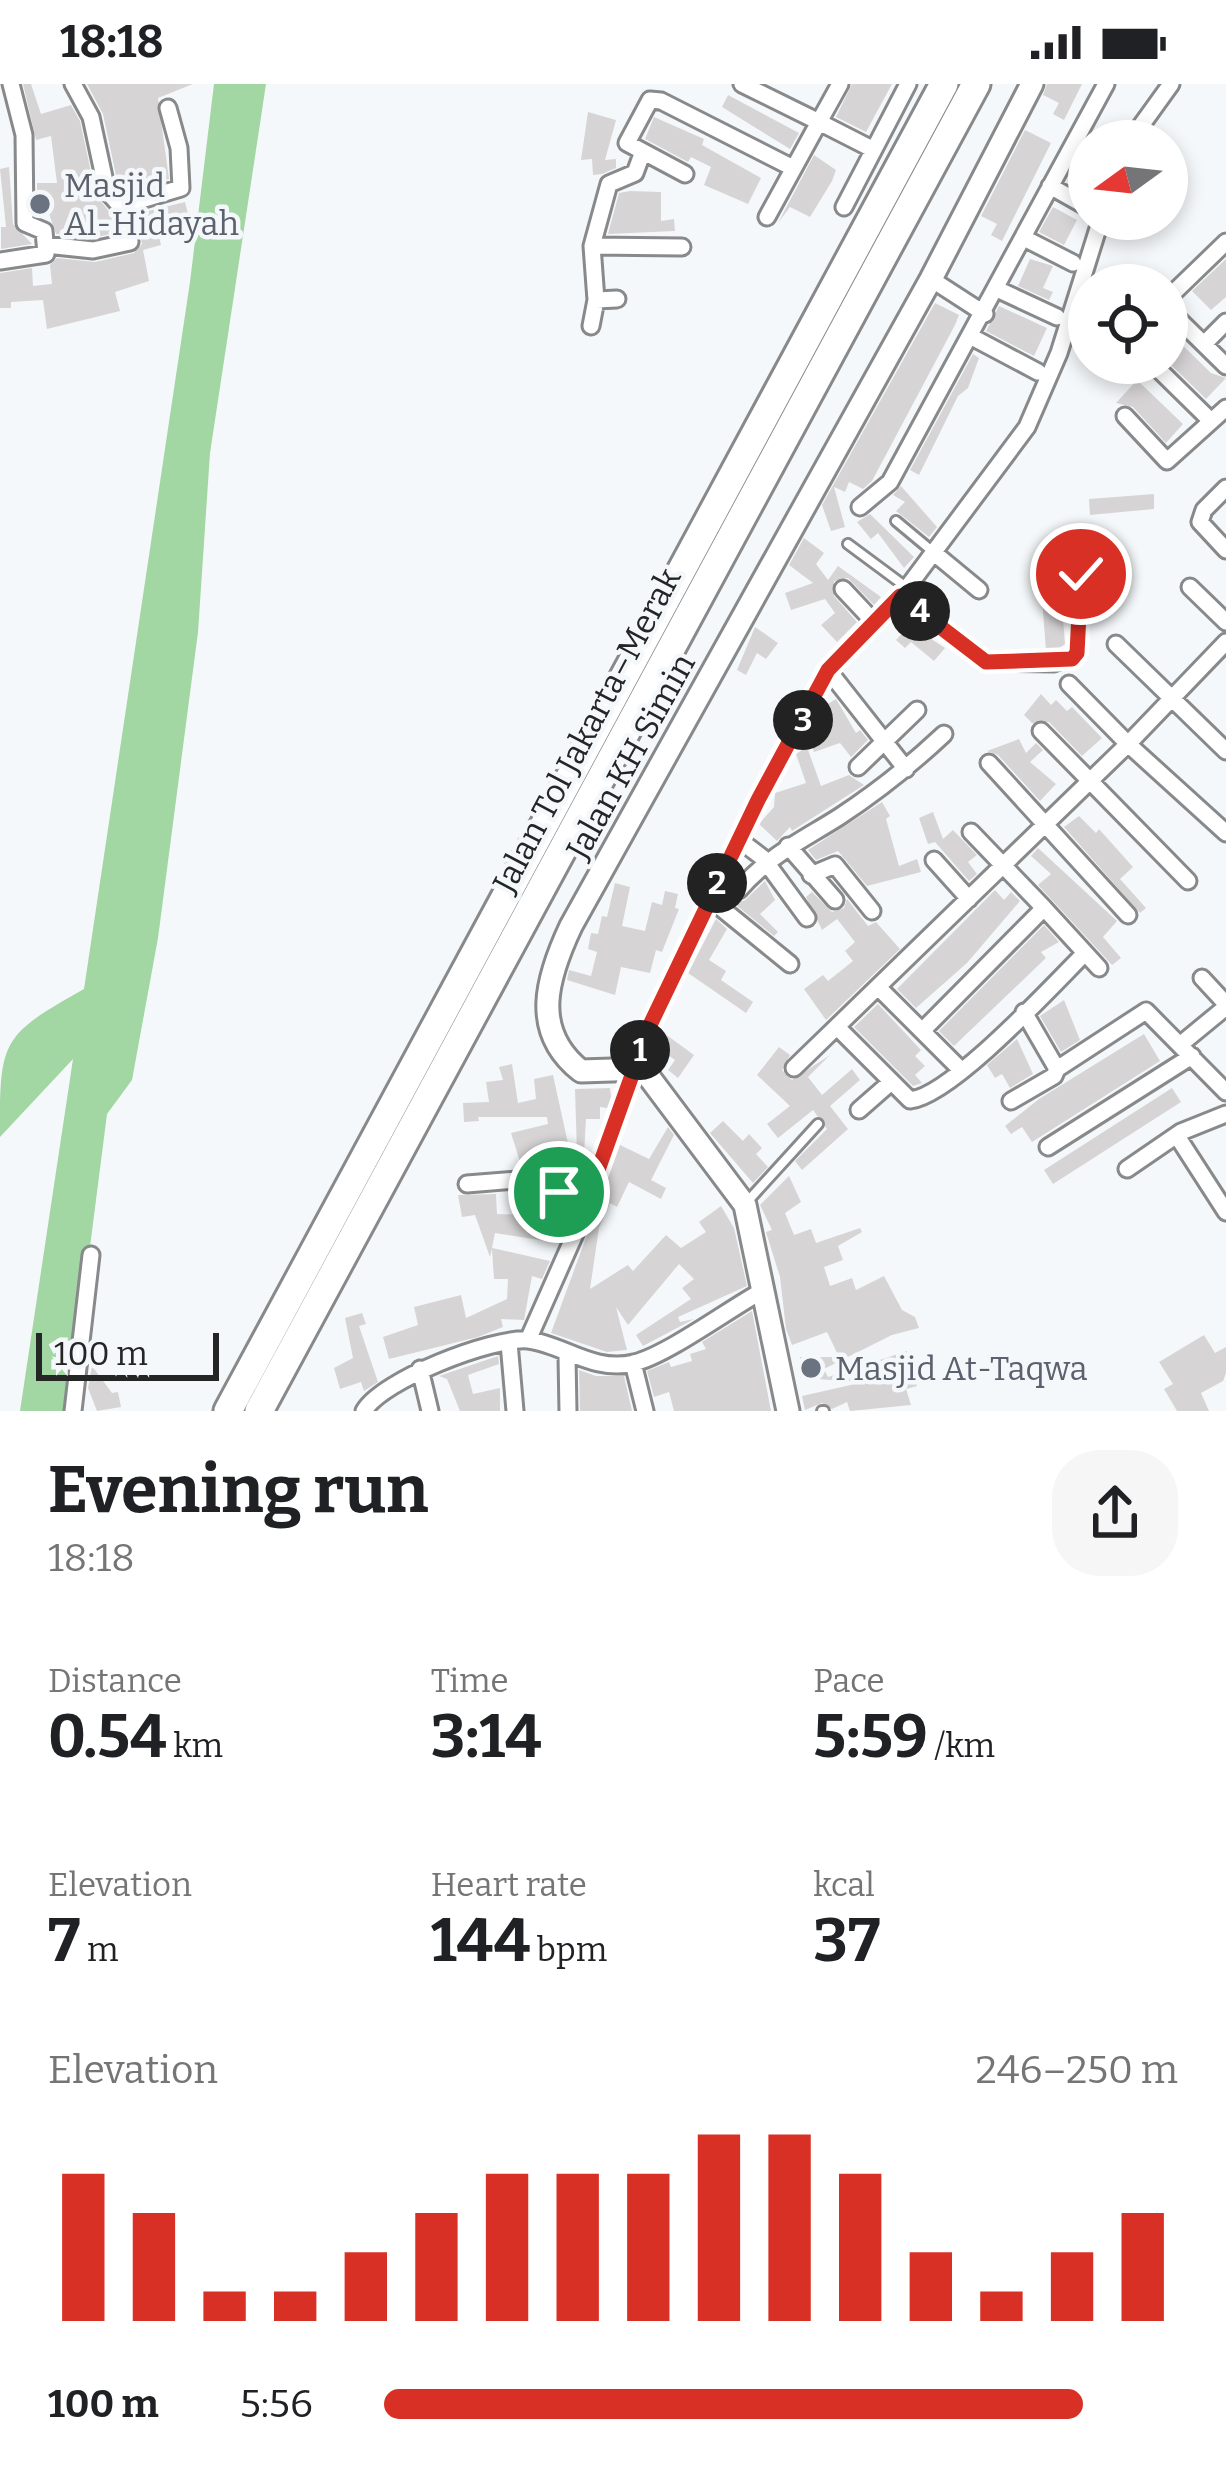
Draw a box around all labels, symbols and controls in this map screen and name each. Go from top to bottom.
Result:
text: 18:18 [60,15,164,69]
north arrow [1068,120,1188,240]
map controls [1068,120,1188,384]
place label: Masjid Al-Hidayah [64,166,239,244]
marker: Masjid Al-Hidayah [27,191,53,217]
button: locate [1068,264,1188,384]
pin [1030,523,1132,625]
icon: check [1048,541,1114,607]
street label: Jalan Tol Jakarta–Merak [484,561,690,900]
pin: 4 [890,581,950,641]
text: 4 [910,591,930,631]
street label: Jalan KH Simin [557,647,704,867]
pin: 3 [773,690,833,750]
text: 3 [793,700,813,740]
pin: 2 [687,853,747,913]
text: 2 [708,863,726,903]
pin: 1 [610,1020,670,1080]
text: 1 [633,1030,647,1070]
pin [508,1141,610,1243]
icon: arrive [526,1159,592,1225]
scale bar [36,1327,219,1380]
text: 100 m [54,1334,148,1374]
place label: Masjid At-Taqwa [835,1349,1088,1389]
marker: Masjid At-Taqwa [798,1355,824,1381]
text: Evening run [48,1450,429,1529]
button: share [1052,1450,1178,1576]
text: 18:18 [48,1535,135,1581]
text: Distance [48,1661,182,1701]
text: Time [431,1661,509,1701]
text: Pace [813,1661,885,1701]
text: 0.54 [48,1701,167,1773]
text: 3:14 [431,1701,542,1773]
text: 5:59 [813,1701,928,1773]
text: km [167,1726,223,1766]
text: /km [928,1726,995,1766]
text: Elevation [48,1865,192,1905]
text: Heart rate [431,1865,587,1905]
text: kcal [813,1865,875,1905]
text: 7 [48,1905,80,1977]
text: 144 [431,1905,530,1977]
text: 37 [813,1905,880,1977]
text: m [80,1930,118,1970]
text: bpm [530,1930,607,1970]
text: Elevation [48,2047,218,2093]
text: 246–250 m [976,2047,1178,2093]
text: 100 m [48,2381,159,2427]
text: 5:56 [240,2381,313,2427]

